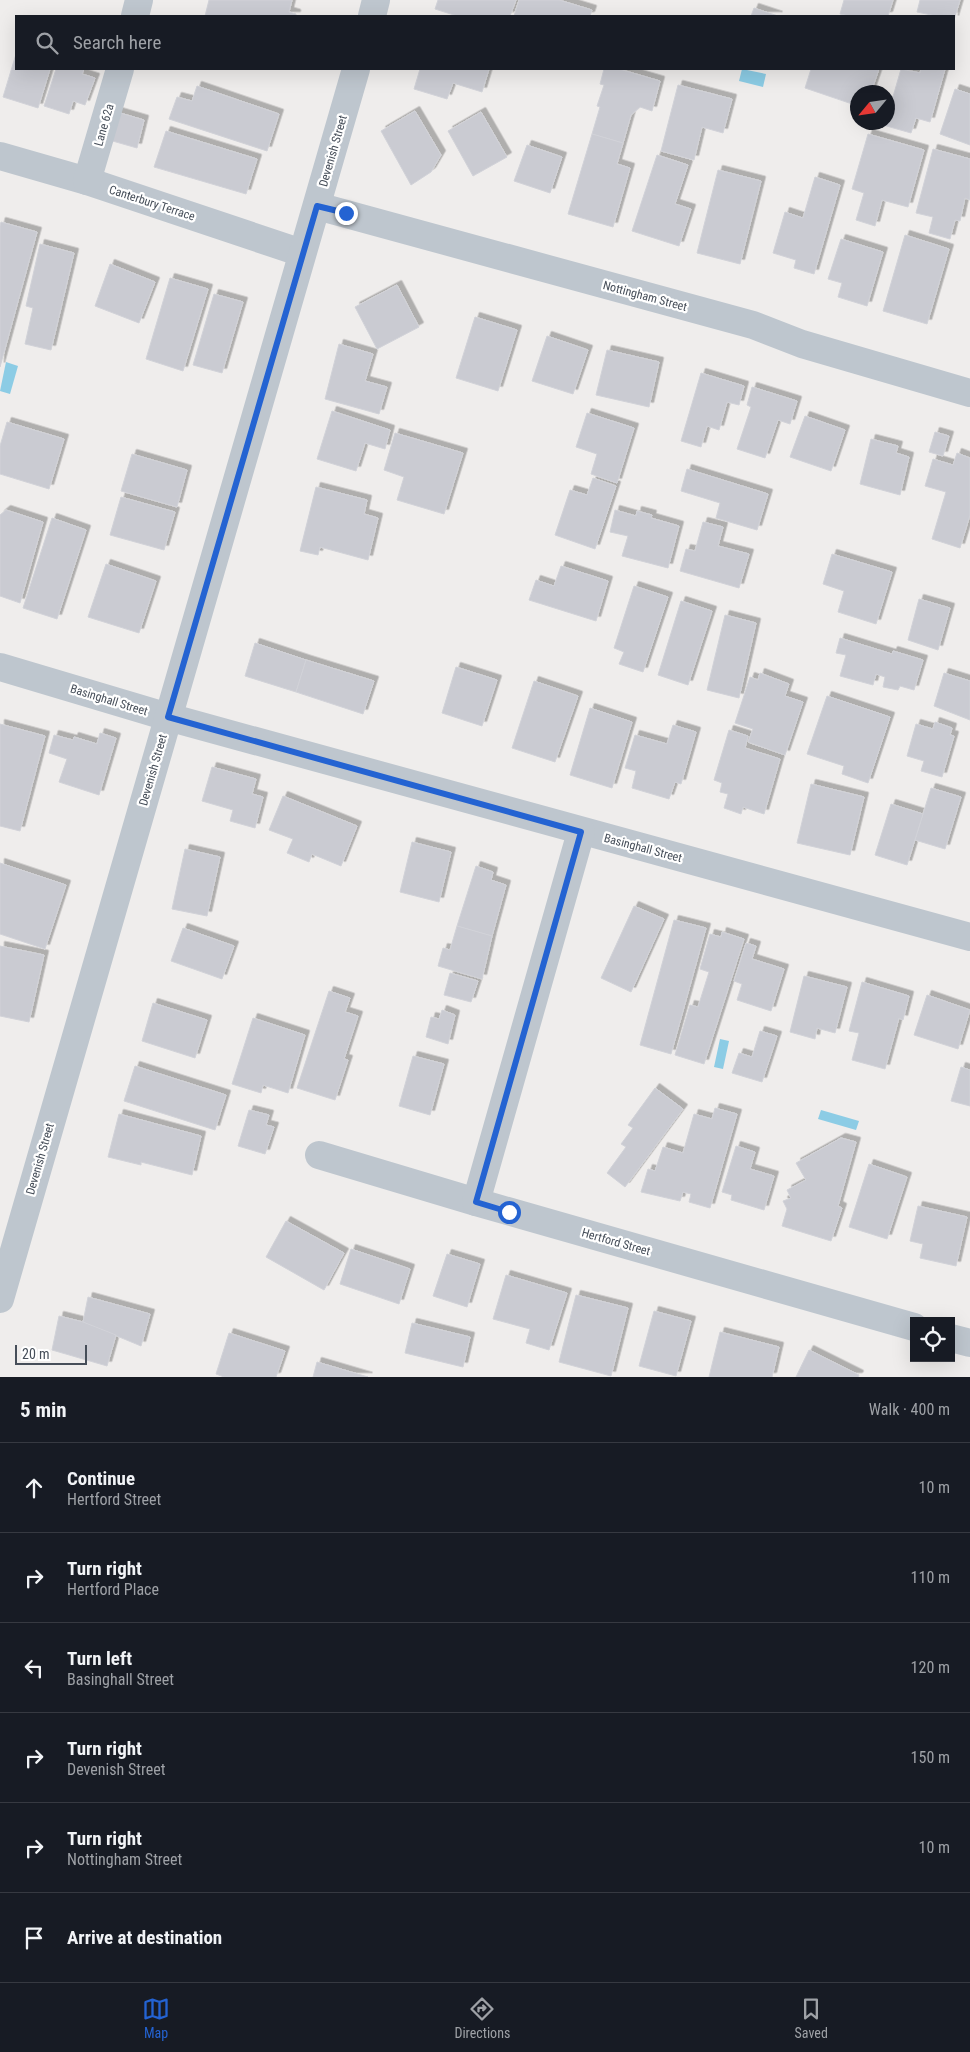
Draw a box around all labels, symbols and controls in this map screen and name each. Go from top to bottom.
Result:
search box [15,15,955,70]
icon: search [33,29,61,57]
text: Search here [73,31,161,54]
north arrow [850,85,895,130]
street label: Lane 62a [91,102,117,148]
street label: Devenish Street [316,113,350,188]
street label: Canterbury Terrace [107,183,197,224]
route end [335,202,358,225]
street label: Nottingham Street [601,278,689,314]
street label: Basinghall Street [69,682,150,719]
street label: Devenish Street [136,732,170,807]
street label: Basinghall Street [602,831,684,865]
street label: Devenish Street [23,1121,57,1196]
route start [498,1201,521,1224]
street label: Hertford Street [580,1226,652,1259]
map controls [910,1317,955,1362]
button: locate [910,1317,955,1362]
scale bar [15,1342,88,1365]
text: 20 m [22,1346,50,1362]
text: 5 min [20,1398,67,1422]
text: Walk · 400 m [869,1400,950,1419]
text: Continue [67,1467,135,1490]
icon: ahead [20,1474,48,1502]
text: 10 m [918,1478,950,1497]
text: Hertford Street [67,1490,161,1509]
text: Turn right [67,1557,142,1580]
icon: right [20,1564,48,1592]
text: 110 m [911,1568,950,1587]
text: Hertford Place [67,1580,159,1599]
text: Turn left [67,1647,132,1670]
icon: left [20,1654,48,1682]
text: 120 m [911,1658,950,1677]
text: Basinghall Street [67,1670,174,1689]
text: Turn right [67,1737,142,1760]
icon: right [20,1744,48,1772]
text: 150 m [911,1748,950,1767]
text: Devenish Street [67,1760,165,1779]
text: Turn right [67,1827,142,1850]
icon: right [20,1834,48,1862]
text: 10 m [918,1838,950,1857]
text: Nottingham Street [67,1850,182,1869]
icon: arrive [20,1924,48,1952]
text: Arrive at destination [67,1926,222,1949]
tab: Map [142,1995,170,2041]
tab: Directions [454,1995,510,2041]
tab: Saved [795,1995,828,2041]

